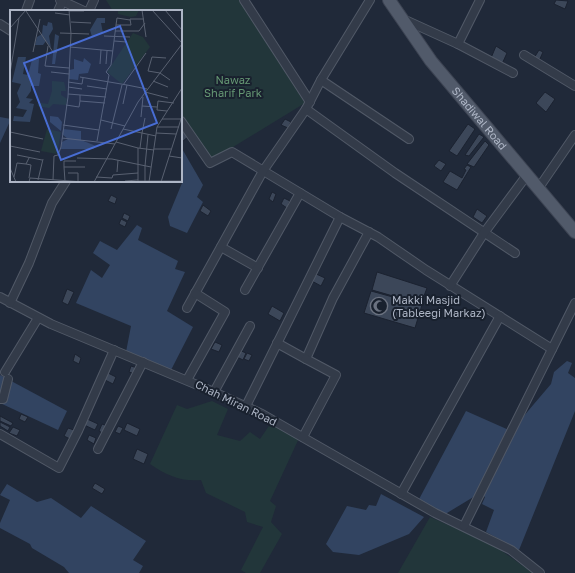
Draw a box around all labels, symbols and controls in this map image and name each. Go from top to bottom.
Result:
inset map [10,10,182,182]
park label: Nawaz Sharif Park [204,73,262,99]
street label: Shadiwal Road [450,84,510,152]
place label: Makki Masjid (Tableegi Markaz) [392,293,486,319]
mosque icon: Makki Masjid (Tableegi Markaz) [369,296,389,316]
street label: Chah Miran Road [193,377,279,428]

